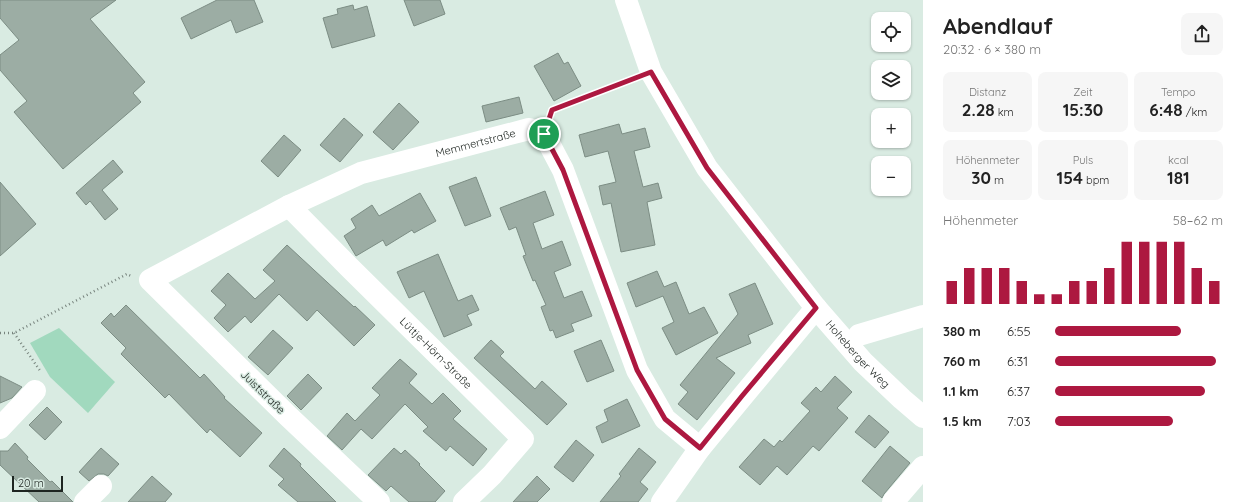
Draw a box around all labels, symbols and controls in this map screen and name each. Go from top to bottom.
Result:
map controls [871,12,911,196]
button: locate [871,12,911,52]
text: Abendlauf [943,12,1053,40]
button: share [1181,13,1223,55]
text: 20:32 · 6 × 380 m [943,41,1041,57]
button: layers [871,60,911,100]
text: Distanz [969,85,1006,99]
text: Zeit [1073,85,1093,99]
text: Tempo [1161,85,1196,99]
text: 2.28 [962,99,995,120]
text: 15:30 [1063,99,1103,120]
text: 6:48 [1149,99,1183,120]
text: km [995,105,1014,119]
text: /km [1183,105,1207,119]
button: + [871,108,911,148]
pin [527,117,561,151]
icon: arrive [533,123,555,145]
street label: Memmertstraße [434,126,517,160]
text: Höhenmeter [956,153,1020,167]
text: Puls [1073,153,1093,167]
text: kcal [1168,153,1189,167]
button: − [871,156,911,196]
text: 30 [971,167,991,188]
text: 154 [1057,167,1083,188]
text: 181 [1167,167,1190,188]
text: m [991,173,1004,187]
text: bpm [1083,173,1109,187]
text: Höhenmeter [943,212,1018,228]
text: 58–62 m [1173,212,1223,228]
street label: Lüttje-Hörn-Straße [397,314,475,392]
street label: Hoheberger Weg [823,317,893,391]
text: 380 m [943,323,981,339]
text: 6:55 [1007,323,1031,339]
text: 760 m [943,353,981,369]
text: 6:31 [1007,353,1028,369]
street label: Juiststraße [238,367,288,417]
text: 1.1 km [943,383,979,399]
text: 6:37 [1007,383,1030,399]
text: 1.5 km [943,413,982,429]
text: 7:03 [1007,413,1031,429]
scale bar [12,474,63,493]
text: 20 m [18,476,44,490]

